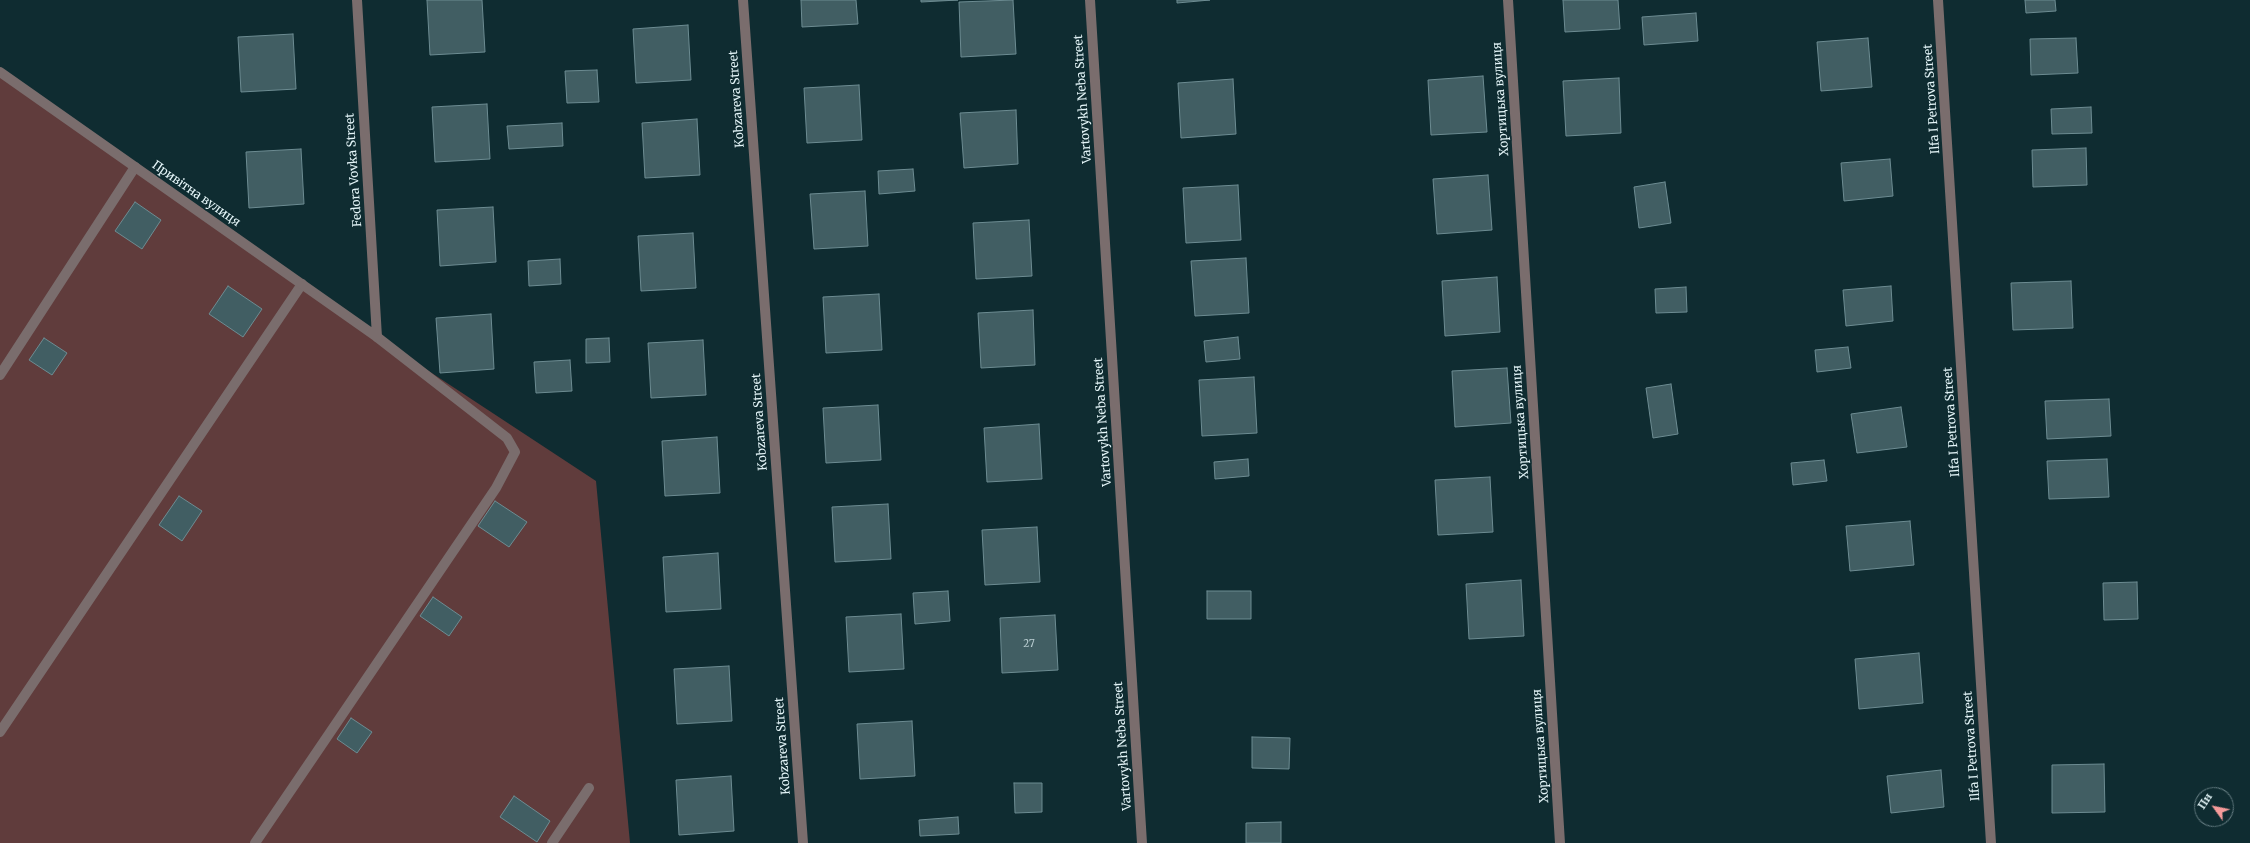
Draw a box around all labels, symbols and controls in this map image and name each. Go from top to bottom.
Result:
street label: Vartovykh Neba Street [1071,34,1095,164]
street label: Хортицька вулиця [1490,42,1512,156]
street label: Ilfa I Petrova Street [1921,44,1943,154]
street label: Kobzareva Street [726,50,748,148]
street label: Fedora Vovka Street [343,113,365,227]
street label: Привітна вулиця [149,158,243,230]
street label: Vartovykh Neba Street [1091,357,1115,487]
street label: Хортицька вулиця [1510,365,1532,479]
street label: Ilfa I Petrova Street [1941,367,1963,477]
street label: Kobzareva Street [749,373,771,471]
house number: 27 [1023,638,1035,650]
street label: Vartovykh Neba Street [1111,681,1135,811]
street label: Хортицька вулиця [1530,689,1552,803]
street label: Ilfa I Petrova Street [1961,691,1983,801]
street label: Kobzareva Street [772,697,794,795]
north arrow [2194,787,2234,827]
text: Пн [2194,790,2215,812]

